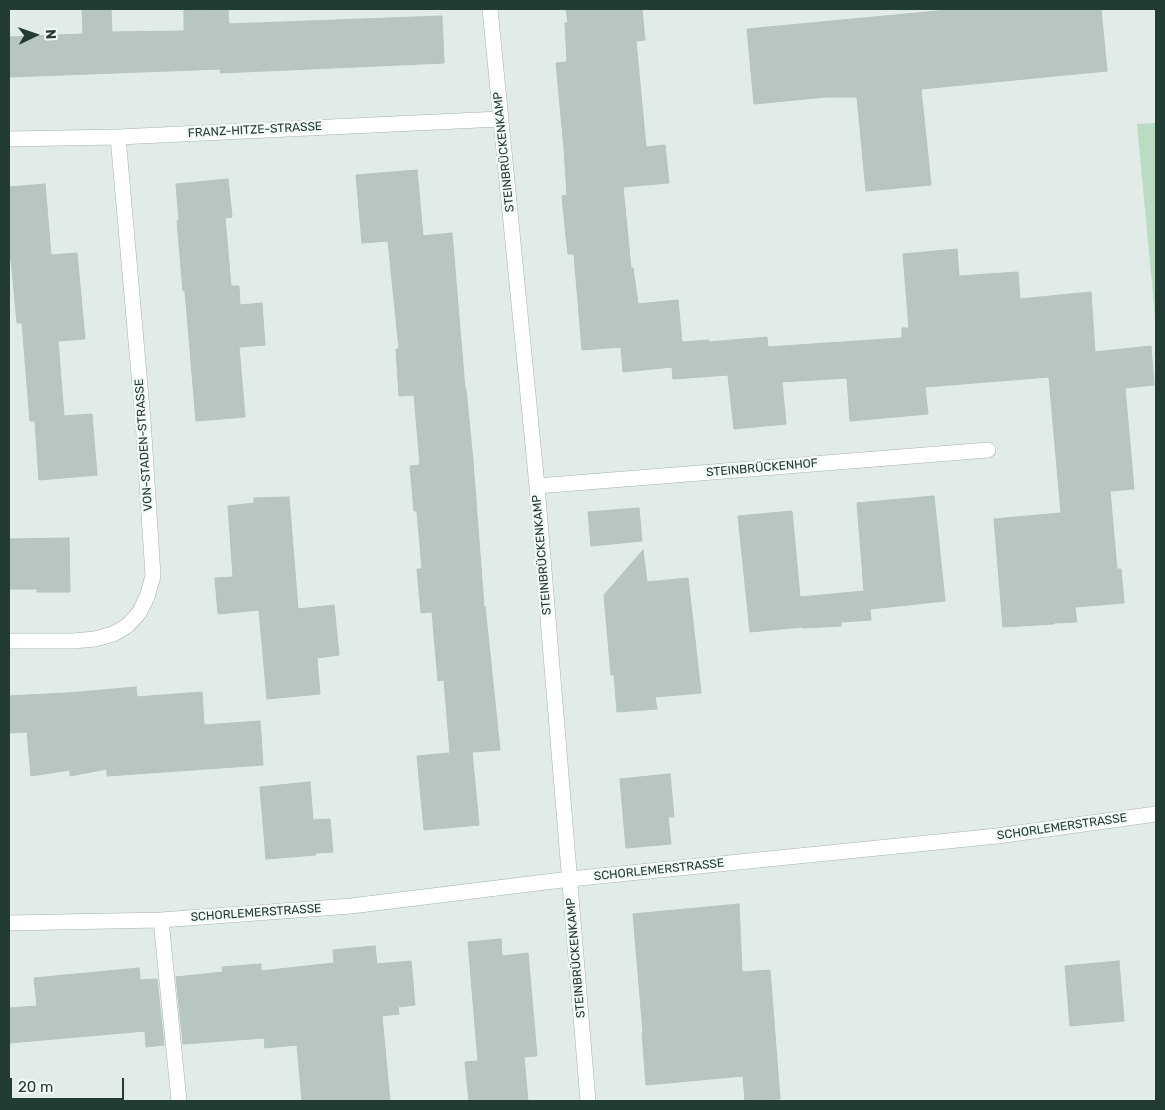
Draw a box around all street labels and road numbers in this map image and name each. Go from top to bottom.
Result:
street label: STEINBRÜCKENKAMP [491,91,517,213]
street label: FRANZ-HITZE-STRASSE [187,119,323,141]
street label: VON-STADEN-STRASSE [132,378,156,512]
street label: STEINBRÜCKENHOF [706,456,818,480]
street label: STEINBRÜCKENKAMP [530,494,554,616]
street label: SCHORLEMERSTRASSE [996,811,1128,843]
street label: SCHORLEMERSTRASSE [593,856,725,884]
street label: STEINBRÜCKENKAMP [564,897,588,1019]
street label: SCHORLEMERSTRASSE [190,901,322,925]

